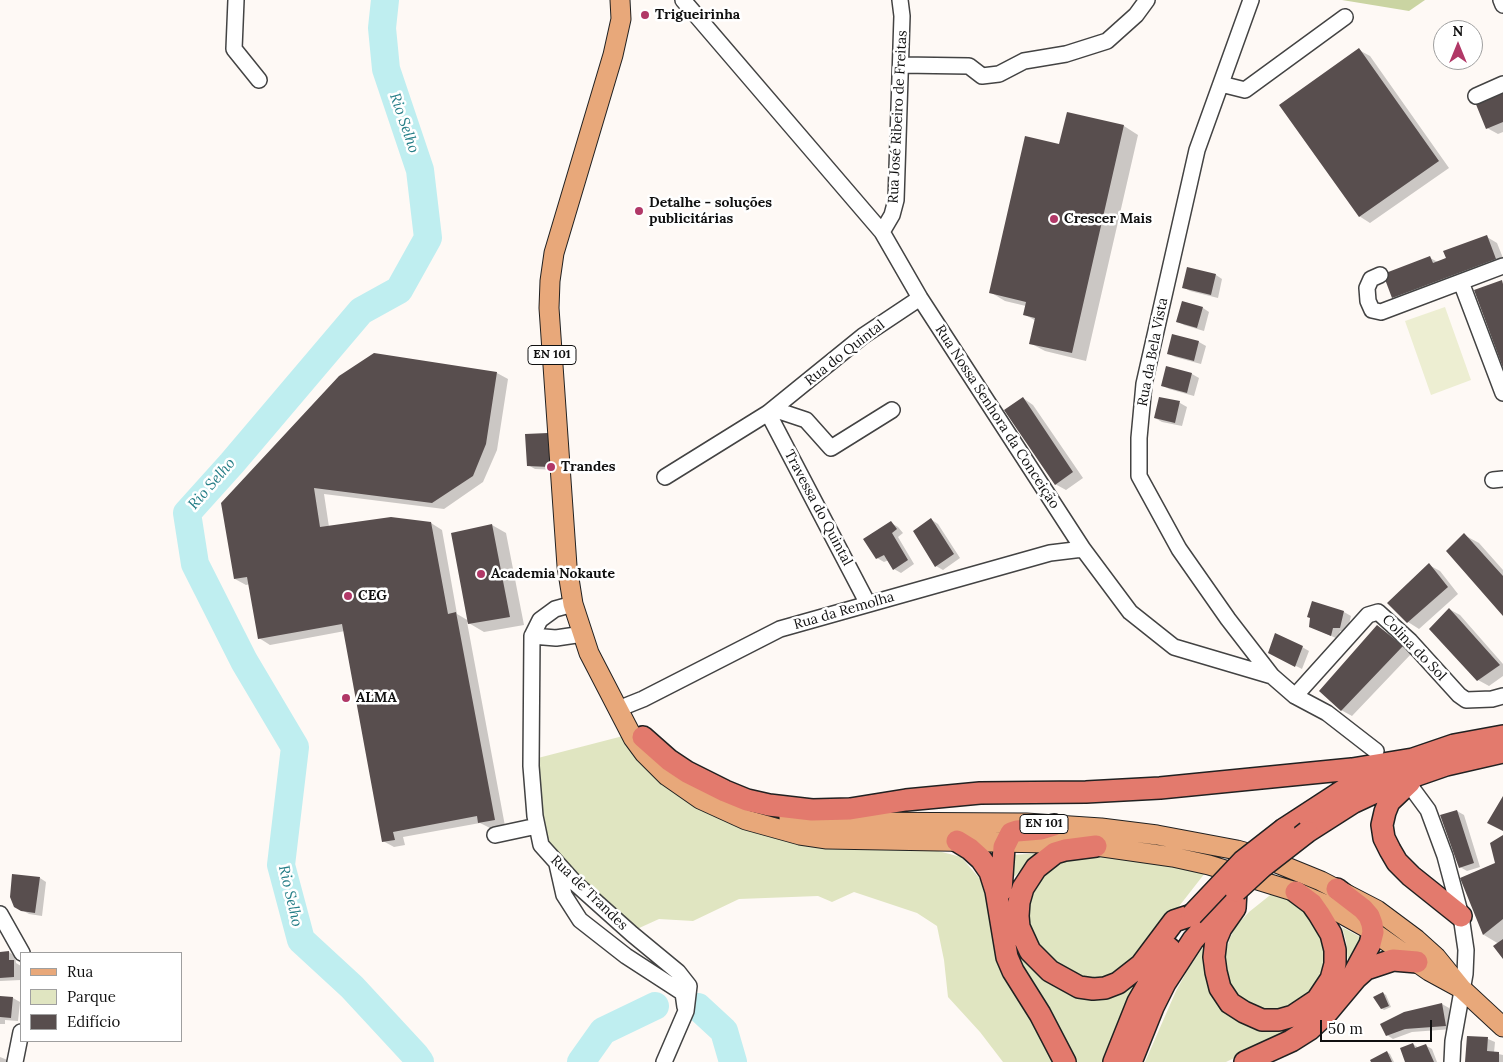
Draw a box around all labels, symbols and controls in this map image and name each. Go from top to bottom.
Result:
place label: Trigueirinha [655,7,740,23]
marker: Trigueirinha [639,9,651,21]
north arrow [1433,20,1483,70]
text: N [1453,22,1463,40]
street label: Rua José Ribeiro de Freitas [885,30,911,204]
water label: Rio Selho [385,91,423,155]
place label: Detalhe - soluções publicitárias [649,195,772,228]
marker: Detalhe - soluções publicitárias [633,205,645,217]
place label: Crescer Mais [1064,211,1152,227]
marker: Crescer Mais [1048,213,1060,225]
street label: Rua da Bela Vista [1134,296,1172,408]
street label: Rua do Quintal [802,317,888,389]
street label: Rua Nossa Senhora da Conceição [931,322,1063,512]
road number: EN 101 [528,346,576,364]
street label: Travessa do Quintal [780,447,856,569]
water label: Rio Selho [185,455,239,513]
place label: Trandes [561,459,616,475]
marker: Trandes [545,461,557,473]
place label: Academia Nokaute [491,566,615,582]
marker: Academia Nokaute [475,568,487,580]
place label: CEG [358,588,387,604]
street label: Rua da Remolha [792,589,896,633]
marker: CEG [342,590,354,602]
street label: Colina do Sol [1378,611,1450,685]
place label: ALMA [356,690,397,706]
marker: ALMA [340,692,352,704]
road number: EN 101 [1020,814,1068,834]
street label: Rua de Trandes [547,852,631,934]
water label: Rio Selho [274,864,306,928]
legend [20,952,182,1042]
text: Rua [67,962,93,981]
text: Parque [67,987,116,1006]
scale bar [1323,1010,1436,1042]
text: Edifício [67,1012,120,1031]
text: 50 m [1328,1019,1363,1038]

